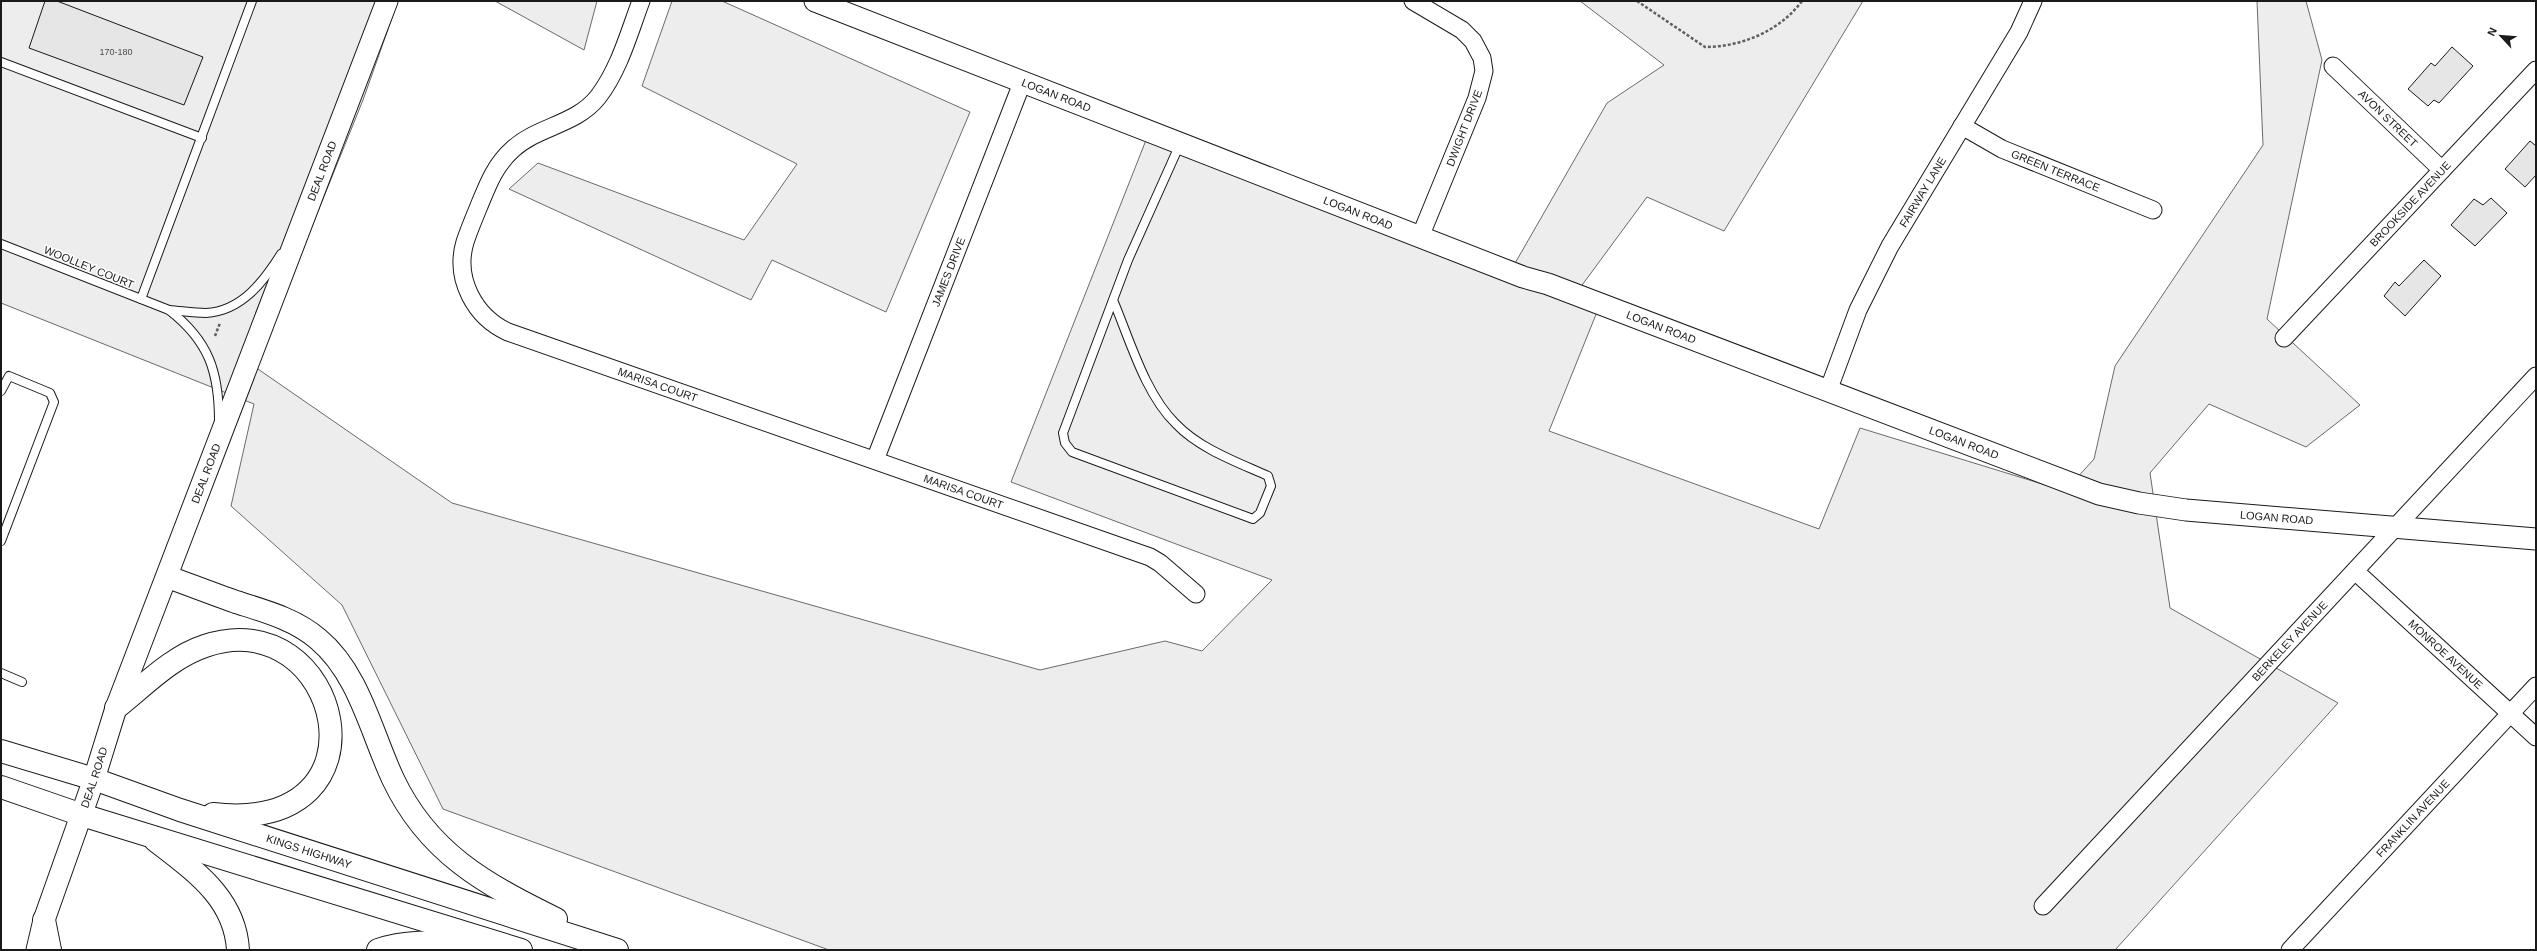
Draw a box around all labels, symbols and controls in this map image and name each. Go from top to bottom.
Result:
north arrow [2481,16,2521,56]
text: N [2485,25,2499,38]
house number: 170-180 [99,47,133,57]
street label: LOGAN ROAD [1020,76,1093,114]
street label: DWIGHT DRIVE [1444,88,1484,168]
street label: AVON STREET [2356,88,2420,150]
street label: DEAL ROAD [305,139,339,203]
street label: GREEN TERRACE [2010,147,2102,194]
street label: FAIRWAY LANE [1897,155,1948,229]
street label: BROOKSIDE AVENUE [2367,159,2453,249]
street label: LOGAN ROAD [1322,194,1395,232]
street label: JAMES DRIVE [929,235,967,308]
street label: WOOLLEY COURT [42,243,136,291]
street label: LOGAN ROAD [1625,308,1698,346]
street label: MARISA COURT [616,365,699,404]
street label: LOGAN ROAD [1928,424,2000,461]
street label: DEAL ROAD [189,442,223,505]
street label: MARISA COURT [922,472,1005,511]
street label: LOGAN ROAD [2240,509,2314,527]
street label: BERKELEY AVENUE [2249,598,2330,683]
street label: MONROE AVENUE [2406,617,2485,691]
street label: DEAL ROAD [78,745,110,809]
street label: FRANKLIN AVENUE [2374,777,2452,859]
street label: KINGS HIGHWAY [265,832,354,871]

